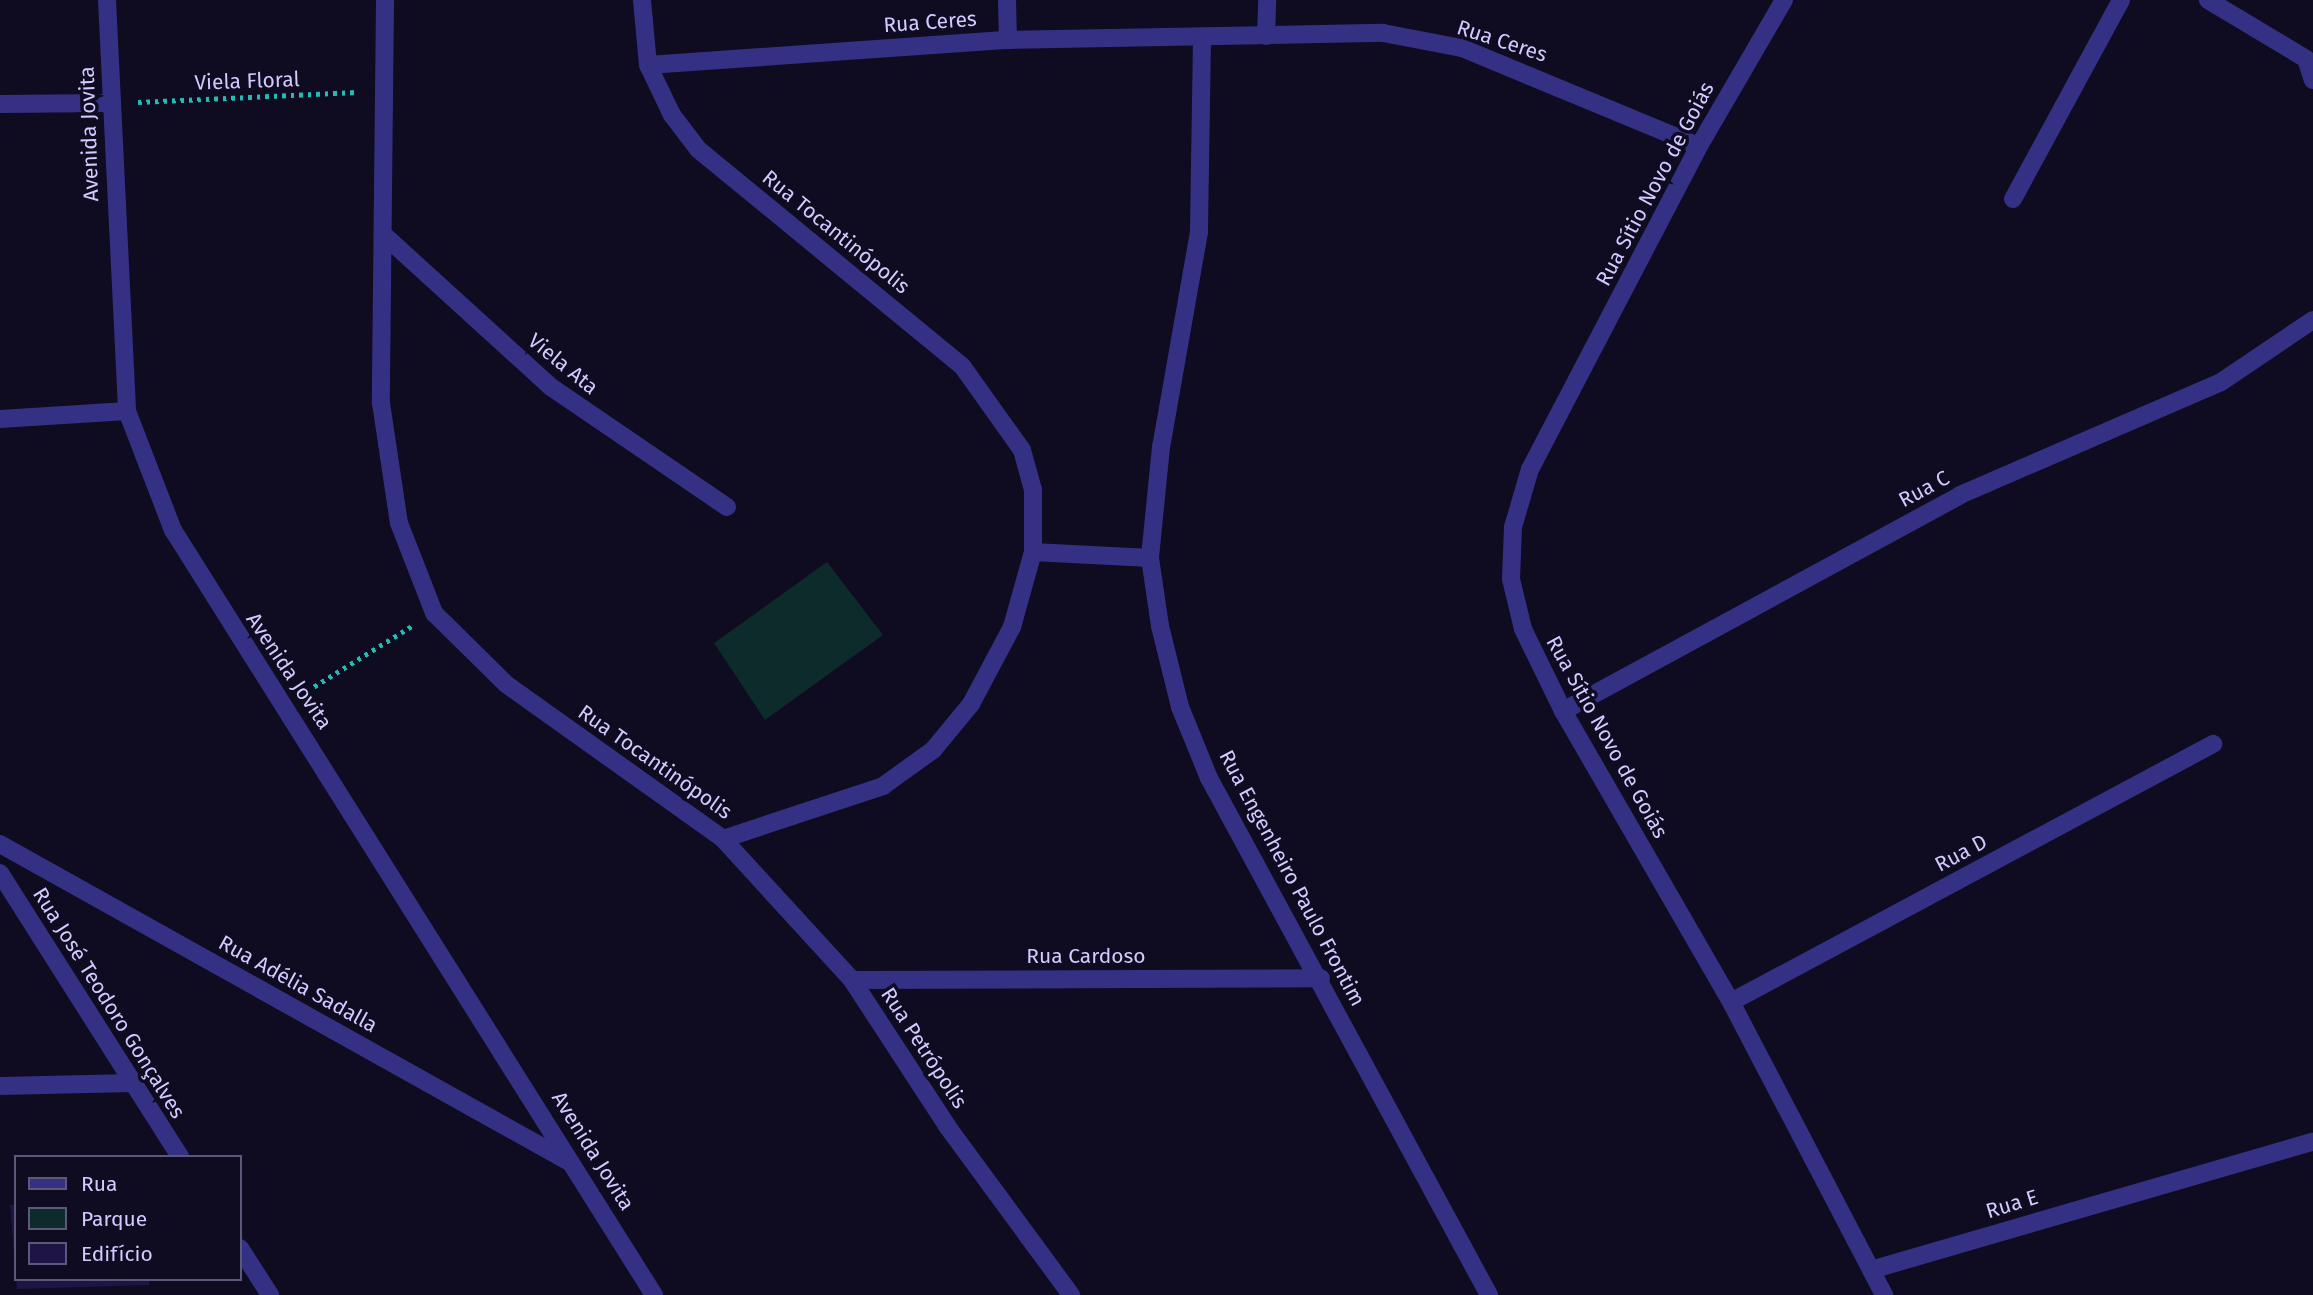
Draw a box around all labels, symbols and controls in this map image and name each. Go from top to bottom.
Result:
street label: Rua Ceres [883,6,977,38]
street label: Rua Ceres [1454,15,1550,67]
street label: Avenida Jovita [74,66,104,202]
street label: Viela Floral [194,67,300,95]
street label: Rua Sítio Novo de Goiás [1591,78,1719,290]
street label: Rua Tocantinópolis [757,165,915,299]
street label: Viela Ata [523,328,603,400]
street label: Rua C [1894,465,1954,513]
street label: Avenida Jovita [241,608,337,734]
street label: Rua Sítio Novo de Goiás [1541,632,1673,842]
street label: Rua Tocantinópolis [573,699,737,825]
street label: Rua Engenheiro Paulo Frontim [1214,746,1370,1010]
street label: Rua D [1931,829,1991,877]
street label: Rua José Teodoro Gonçalves [28,883,190,1123]
street label: Rua Adélia Sadalla [214,930,382,1038]
street label: Rua Cardoso [1026,943,1146,969]
street label: Rua Petrópolis [876,983,972,1113]
street label: Avenida Jovita [546,1087,640,1215]
legend [14,1155,242,1281]
text: Rua [81,1171,117,1197]
street label: Rua E [1983,1184,2041,1224]
text: Parque [81,1206,147,1232]
text: Edifício [81,1241,153,1267]

